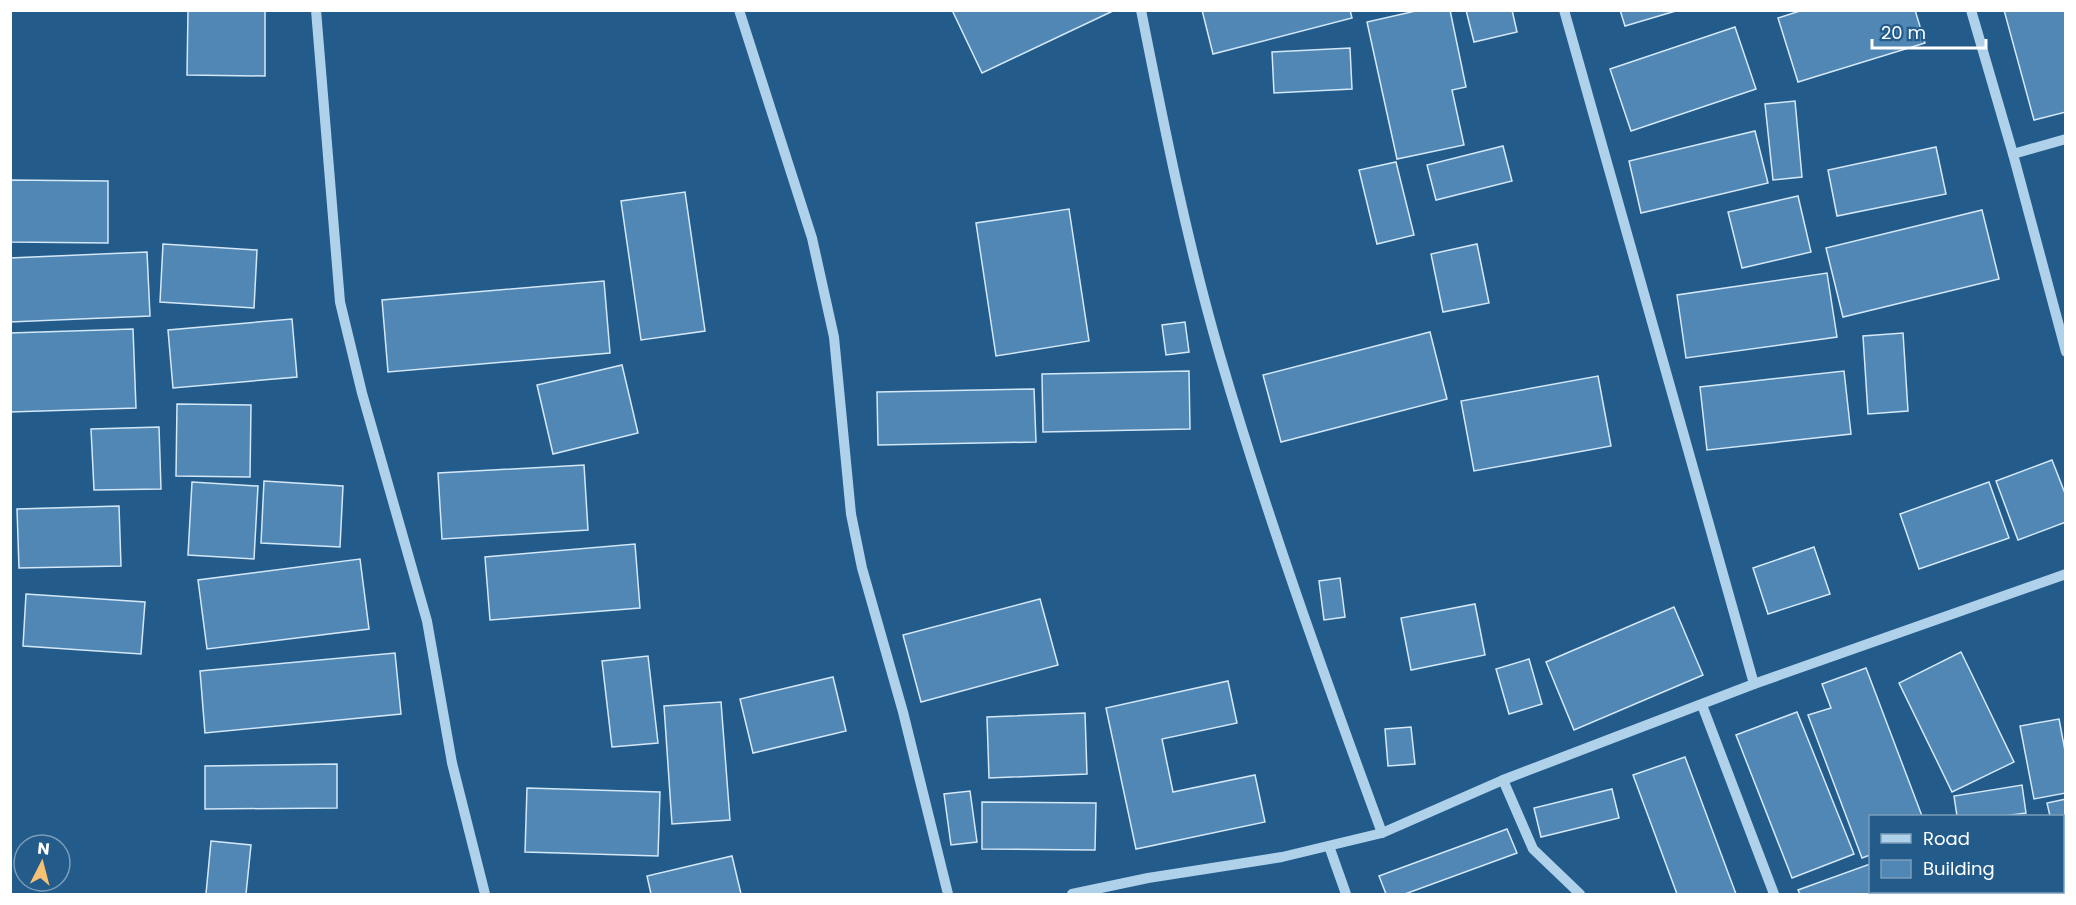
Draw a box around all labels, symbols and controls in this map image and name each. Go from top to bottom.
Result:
scale bar [1872,12,1986,50]
text: 20 m [1881,20,1926,45]
legend [1869,815,2064,893]
text: Road [1923,826,1970,851]
north arrow [12,833,72,893]
text: N [36,837,51,861]
text: Building [1923,856,1995,881]

